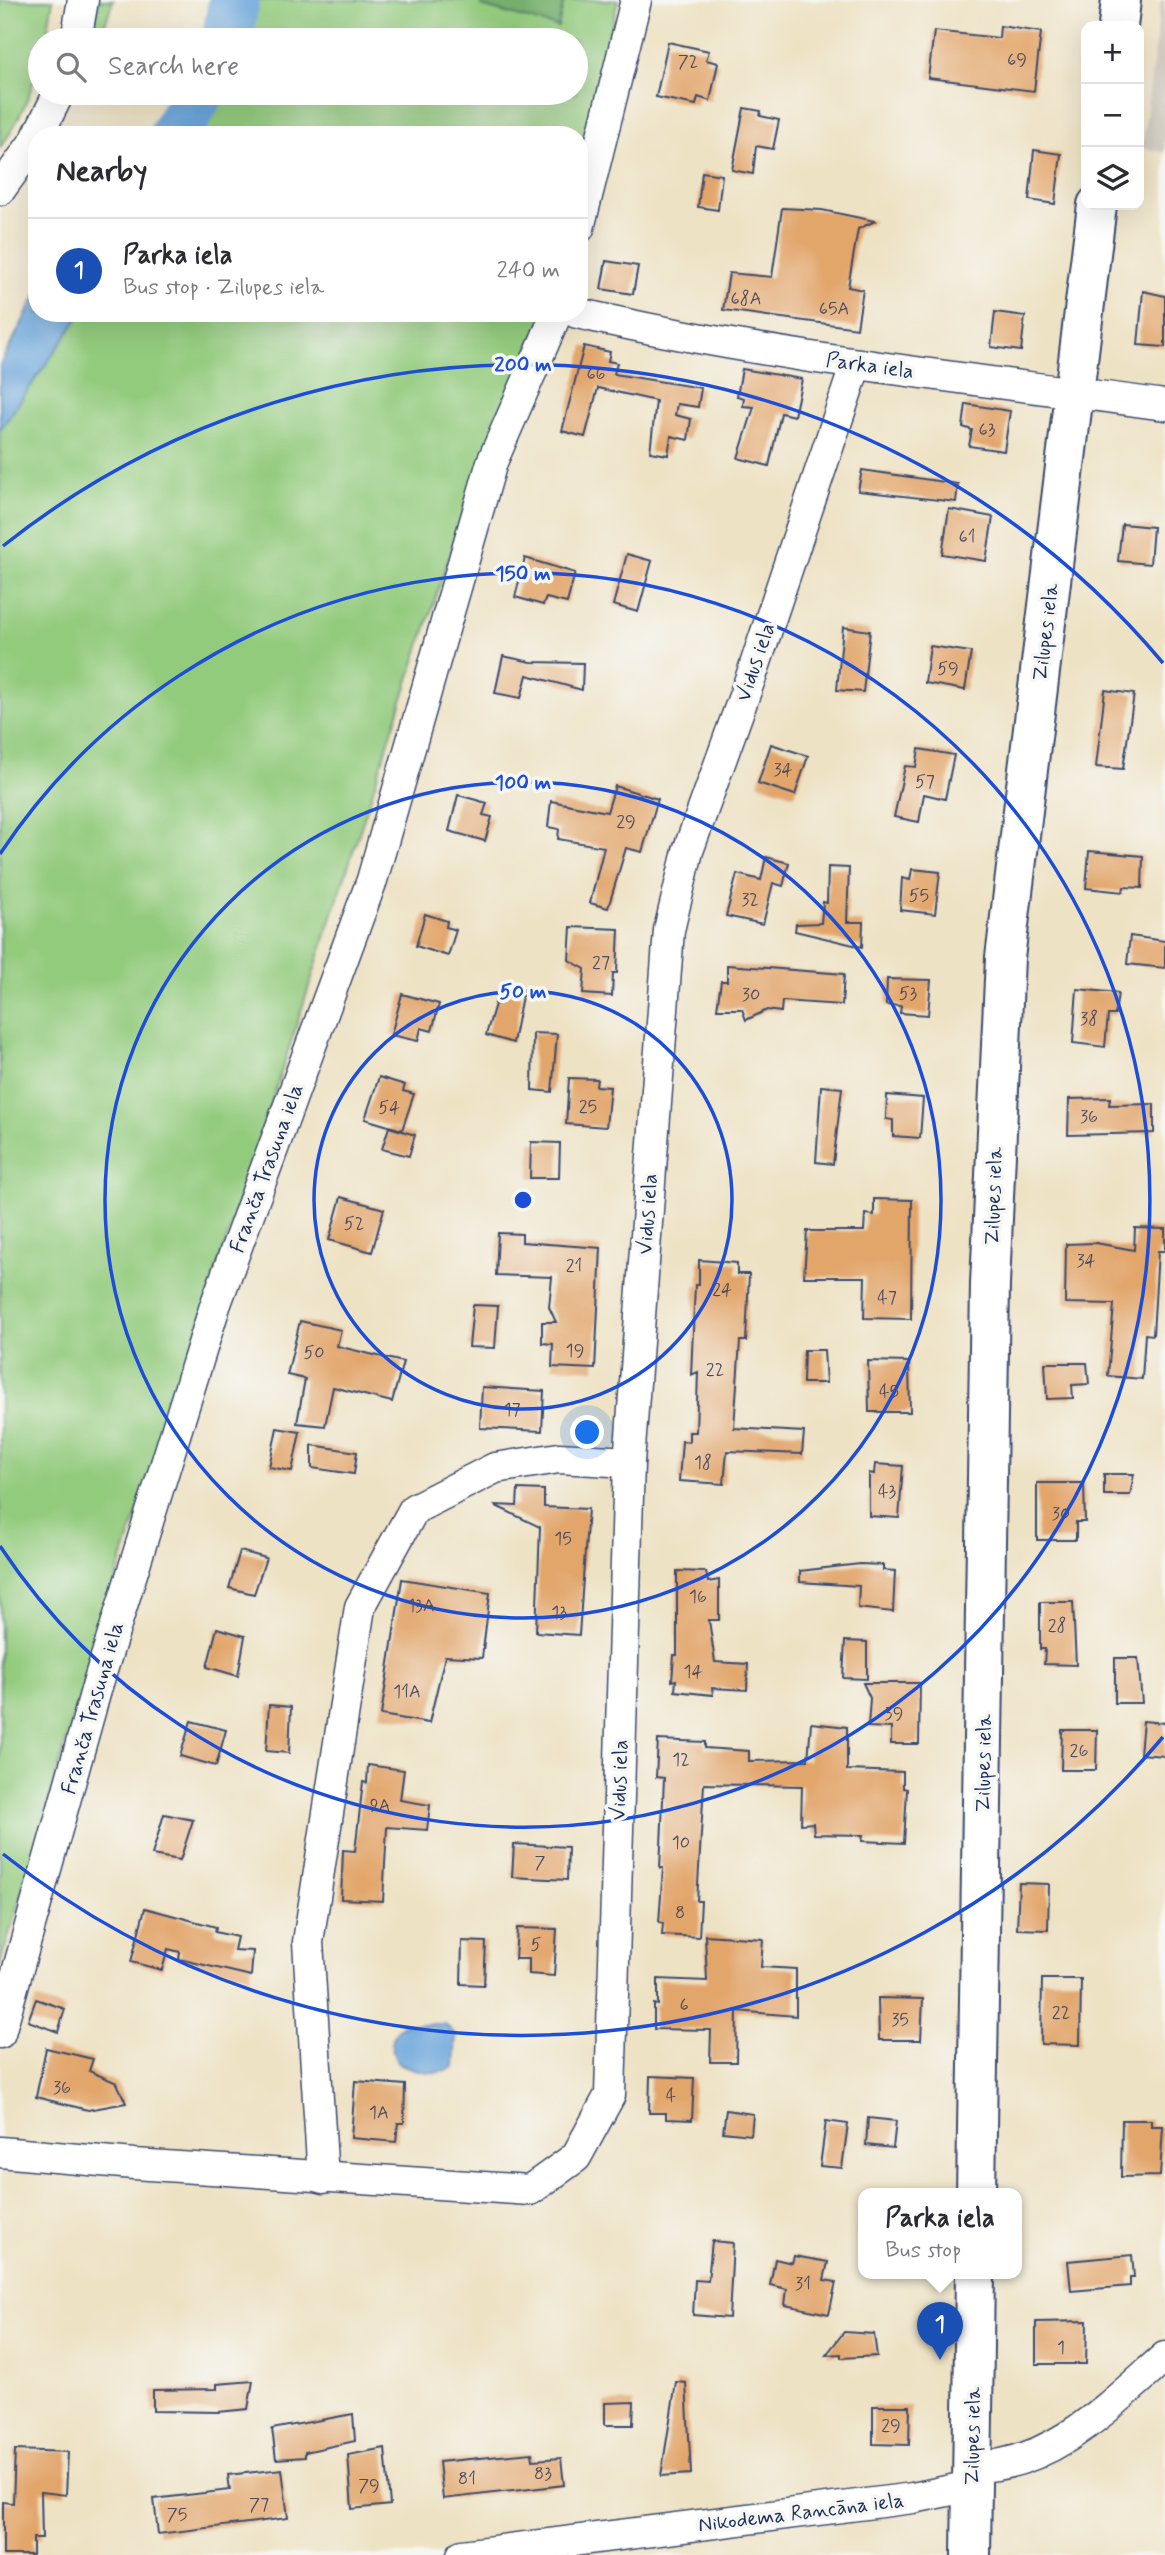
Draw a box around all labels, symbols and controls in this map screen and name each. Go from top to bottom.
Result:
map controls [1081,21,1144,210]
button: + [1081,21,1144,84]
search box [28,28,588,105]
icon: search [52,48,90,86]
house number: 69 [1007,48,1027,72]
text: Search here [108,50,239,84]
house number: 72 [678,50,698,74]
button: − [1081,84,1144,147]
button: layers [1081,147,1144,210]
text: Nearby [56,152,147,191]
text: Parka iela [123,239,232,273]
text: 1 [74,256,84,286]
text: 240 m [496,256,560,286]
text: Bus stop · Zilupes iela [123,273,324,303]
house number: 68A [731,287,761,311]
house number: 65A [819,297,849,321]
street label: Parka iela [824,346,916,386]
text: 200 m [494,351,552,379]
house number: 66 [586,362,606,386]
house number: 63 [979,418,996,442]
house number: 61 [959,525,975,549]
text: 150 m [495,560,551,588]
street label: Zilupes iela [1026,581,1066,683]
street label: Vidus iela [729,619,782,705]
house number: 59 [937,657,959,681]
house number: 34 [773,758,793,782]
text: 100 m [495,769,551,797]
house number: 57 [915,770,935,794]
house number: 29 [616,810,636,834]
house number: 55 [909,884,929,908]
house number: 32 [741,888,759,912]
house number: 27 [592,951,610,975]
text: 50 m [500,978,547,1006]
house number: 53 [899,982,918,1006]
house number: 30 [742,983,760,1007]
house number: 38 [1080,1007,1098,1031]
street label: Franča Trasuna iela [223,1080,311,1257]
house number: 25 [579,1095,597,1119]
house number: 54 [378,1096,400,1120]
house number: 36 [1080,1105,1098,1129]
street label: Zilupes iela [978,1146,1010,1246]
street label: Vidus iela [631,1173,665,1256]
centre of rings [511,1188,535,1212]
house number: 52 [344,1212,364,1236]
house number: 34 [1076,1249,1096,1273]
house number: 21 [566,1254,582,1278]
house number: 24 [712,1278,732,1302]
house number: 47 [877,1286,897,1310]
house number: 19 [566,1339,584,1363]
house number: 50 [303,1341,325,1365]
house number: 22 [706,1358,724,1382]
house number: 45 [879,1380,899,1404]
house number: 17 [503,1398,521,1422]
your location [570,1415,604,1449]
house number: 18 [694,1451,712,1475]
house number: 43 [878,1480,896,1504]
house number: 30 [1052,1502,1070,1526]
house number: 15 [554,1527,572,1551]
house number: 16 [689,1585,707,1609]
house number: 13A [407,1594,435,1618]
house number: 13 [551,1601,567,1625]
house number: 28 [1048,1614,1066,1638]
street label: Franča Trasuna iela [55,1619,131,1798]
house number: 14 [684,1660,703,1684]
house number: 11A [393,1680,421,1704]
house number: 39 [885,1702,903,1726]
street label: Zilupes iela [969,1713,999,1812]
street label: Vidus iela [605,1739,635,1821]
house number: 26 [1070,1739,1088,1763]
house number: 12 [672,1748,690,1772]
house number: 9A [370,1794,390,1818]
house number: 10 [672,1831,690,1855]
house number: 7 [535,1851,546,1875]
house number: 8 [675,1901,685,1925]
house number: 5 [531,1933,542,1957]
house number: 6 [679,1993,689,2017]
house number: 22 [1052,2001,1070,2025]
house number: 35 [891,2008,909,2032]
house number: 36 [53,2076,71,2100]
house number: 4 [666,2084,676,2108]
house number: 1A [369,2101,389,2125]
popup [858,2188,1022,2279]
text: Parka iela [885,2202,995,2236]
text: Bus stop [885,2236,961,2266]
house number: 31 [795,2272,811,2296]
pin: 1 [917,2302,963,2360]
house number: 1 [1057,2336,1065,2360]
street label: Zilupes iela [958,2386,988,2485]
house number: 29 [881,2414,901,2438]
house number: 83 [534,2462,552,2486]
house number: 81 [458,2467,476,2491]
house number: 79 [358,2474,380,2498]
street label: Nikodema Rancāna iela [697,2486,906,2540]
house number: 77 [249,2493,269,2517]
house number: 75 [167,2503,187,2527]

